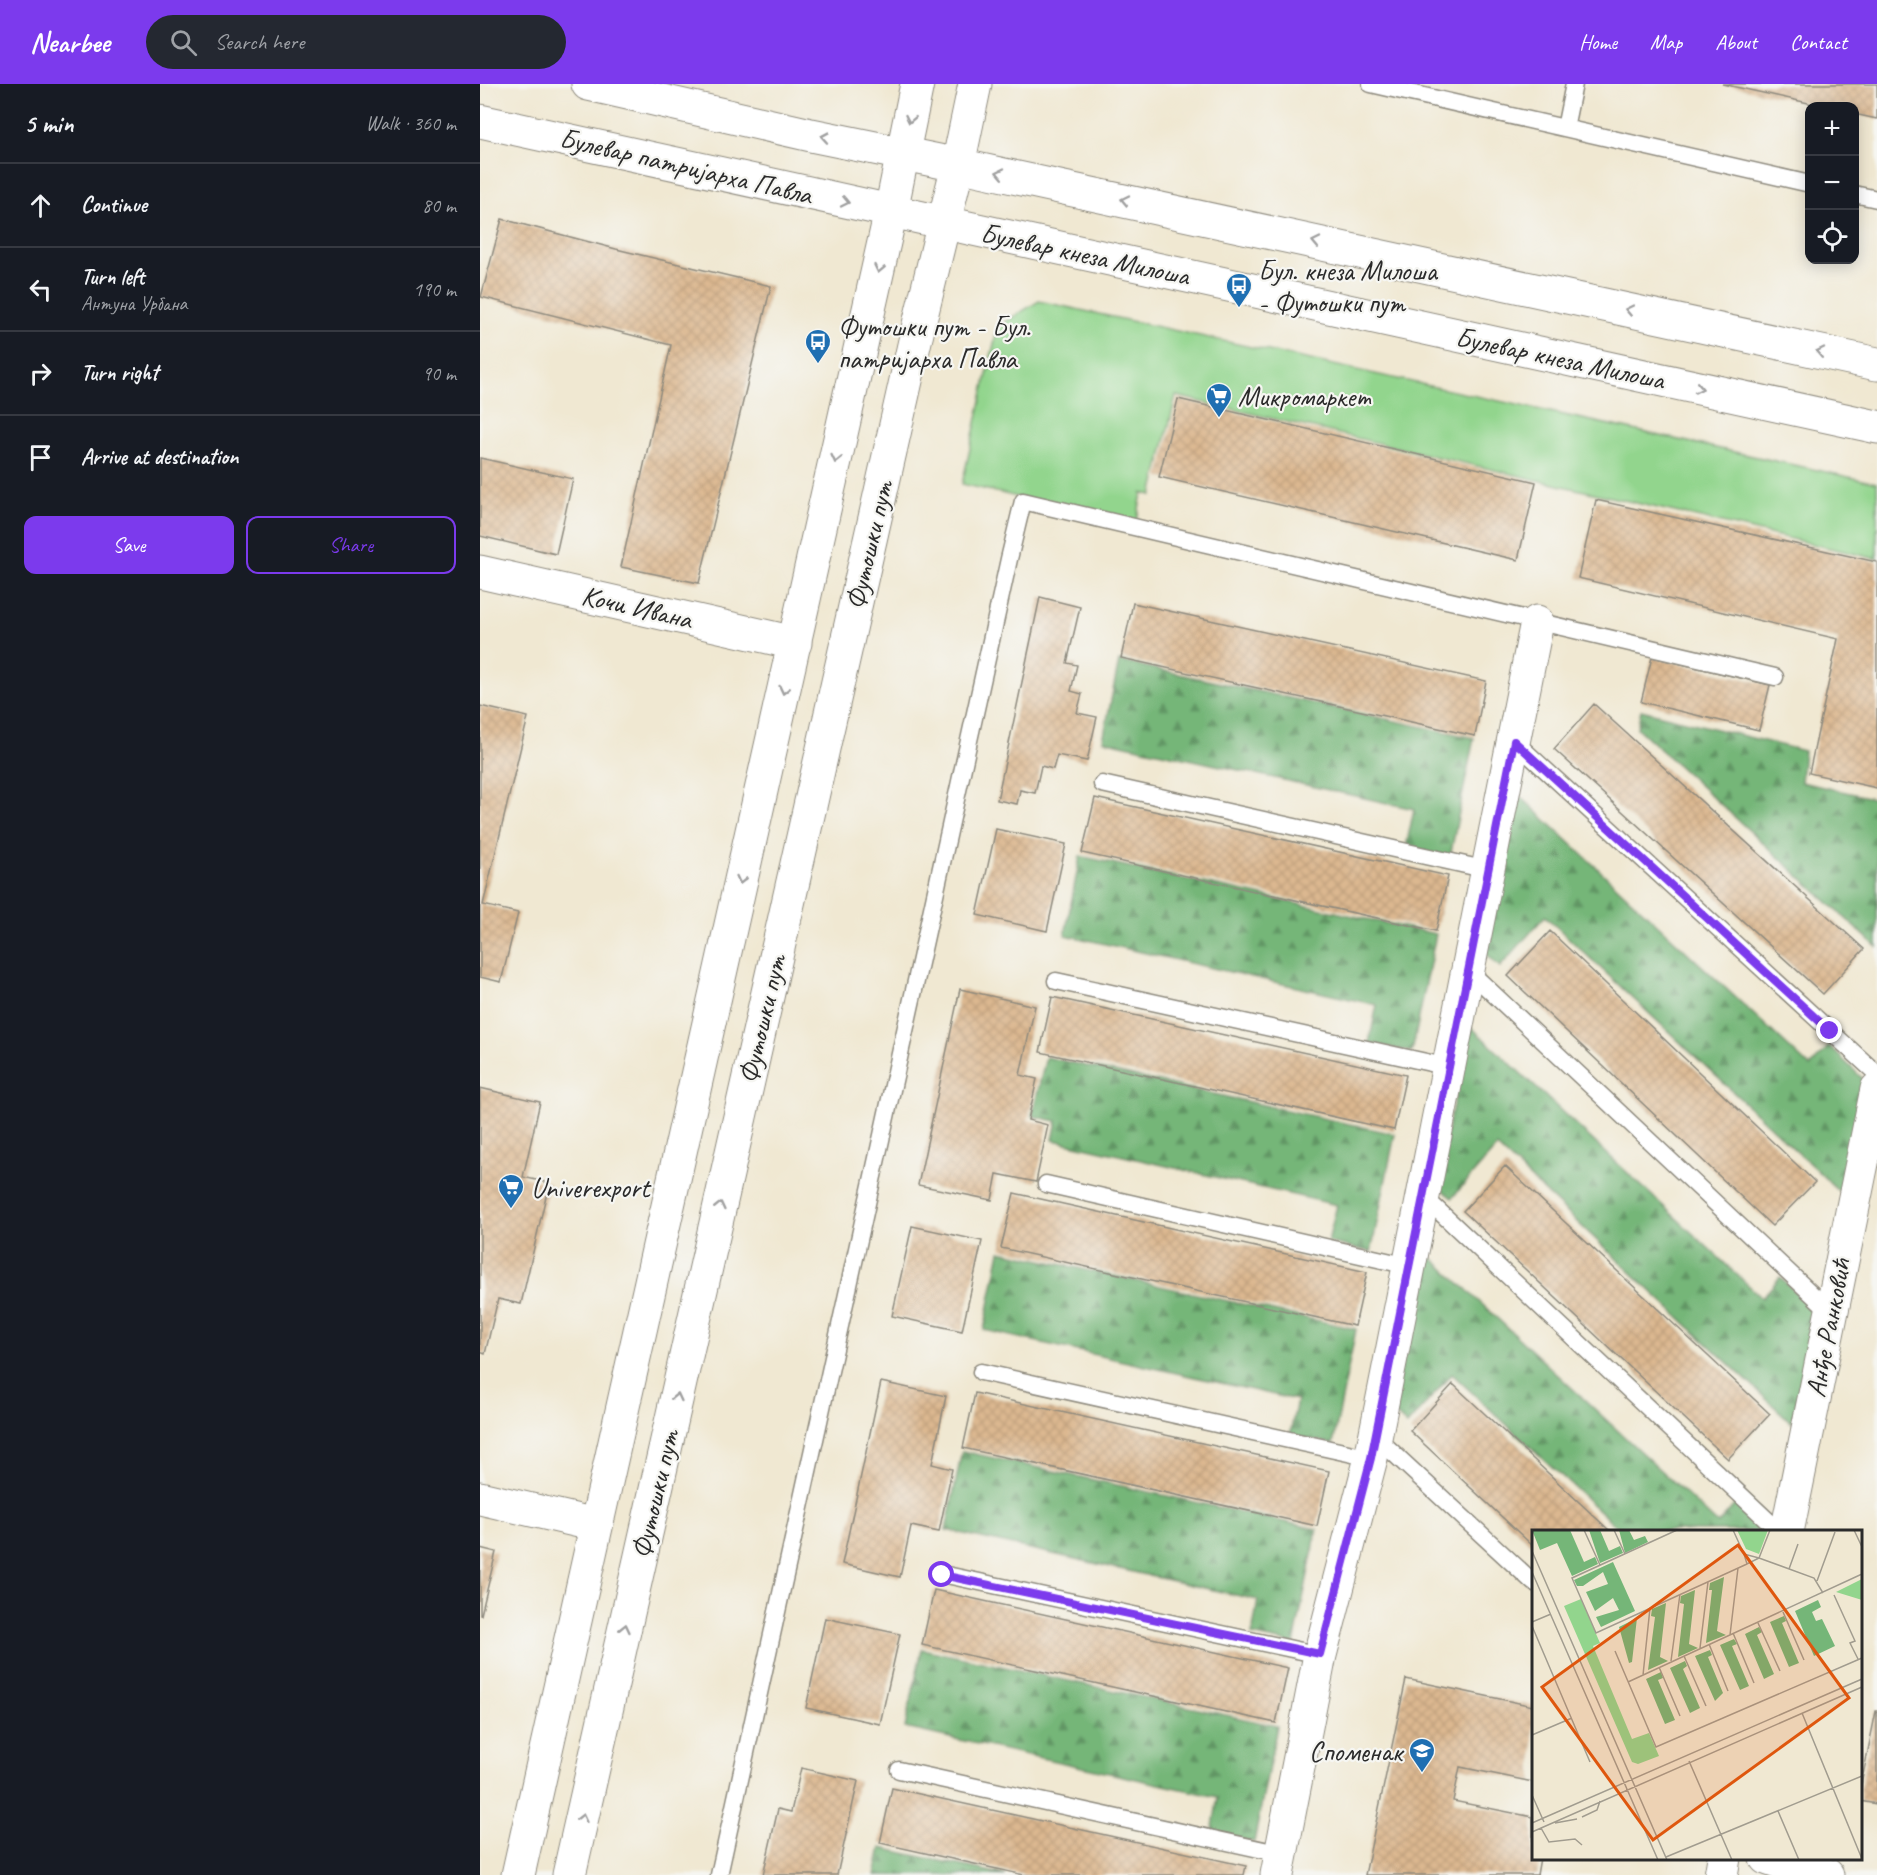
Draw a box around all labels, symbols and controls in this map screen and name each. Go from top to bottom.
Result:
search box [146,15,566,69]
text: Nearbee [30,25,110,60]
icon: search [167,26,200,59]
text: Search here [215,28,304,56]
text: Home [1579,29,1617,55]
text: Map [1650,29,1682,55]
text: About [1715,29,1757,55]
text: Contact [1790,29,1847,55]
map controls [1805,102,1859,264]
button: + [1805,102,1859,156]
text: 5 min [24,107,73,140]
text: Walk · 360 m [366,111,456,136]
one-way arrow [904,113,917,123]
street label: Булевар патријарха Павла [556,120,817,212]
one-way arrow [821,131,831,144]
button: − [1805,156,1859,210]
one-way arrow [996,168,1006,181]
icon: ahead [24,189,57,222]
text: Continue [81,191,147,219]
text: 80 m [422,193,456,218]
one-way arrow [839,195,849,208]
one-way arrow [1120,195,1130,208]
button: locate [1805,210,1859,264]
street label: Булевар кнеза Милоша [977,215,1194,294]
one-way arrow [1311,236,1321,249]
place label: Бул. кнеза Милоша - Футошки пут [1258,253,1438,320]
text: Turn left [81,263,145,291]
one-way arrow [873,263,886,273]
bus stop icon: Бул. кнеза Милоша - Футошки пут [1224,271,1254,309]
icon: left [24,273,57,306]
text: 190 m [413,277,456,302]
text: Антуна Урбана [81,291,187,316]
one-way arrow [1625,304,1635,317]
place label: Футошки пут - Бул. патријарха Павла [838,309,1031,376]
street label: Булевар кнеза Милоша [1452,319,1669,398]
bus stop icon: Футошки пут - Бул. патријарха Павла [803,327,833,365]
one-way arrow [1815,346,1825,359]
icon: right [24,357,57,390]
text: Turn right [81,359,158,387]
text: 90 m [422,361,456,386]
place label: Микромаркет [1238,379,1372,414]
supermarket icon: Микромаркет [1204,381,1234,419]
one-way arrow [1694,381,1704,394]
icon: arrive [24,441,57,474]
text: Arrive at destination [81,443,238,471]
one-way arrow [831,454,844,464]
street label: Футошки пут [837,475,901,613]
button: Save [24,516,234,574]
button: Share [246,516,456,574]
street label: Кочи Ивана [579,577,697,637]
one-way arrow [779,685,792,695]
one-way arrow [736,875,749,885]
street label: Футошки пут [730,949,794,1087]
route end [1816,1017,1842,1043]
place label: Univerexport [531,1170,652,1205]
supermarket icon: Univerexport [496,1172,526,1210]
one-way arrow [713,1202,726,1212]
street label: Анђе Ранковић [1797,1254,1859,1400]
one-way arrow [670,1392,683,1402]
street label: Футошки пут [623,1424,687,1562]
inset map [1532,1530,1862,1860]
route start [928,1561,954,1587]
one-way arrow [618,1623,631,1633]
place label: Споменак [1309,1734,1405,1769]
school or university icon: Споменак [1407,1736,1437,1774]
one-way arrow [575,1813,588,1823]

